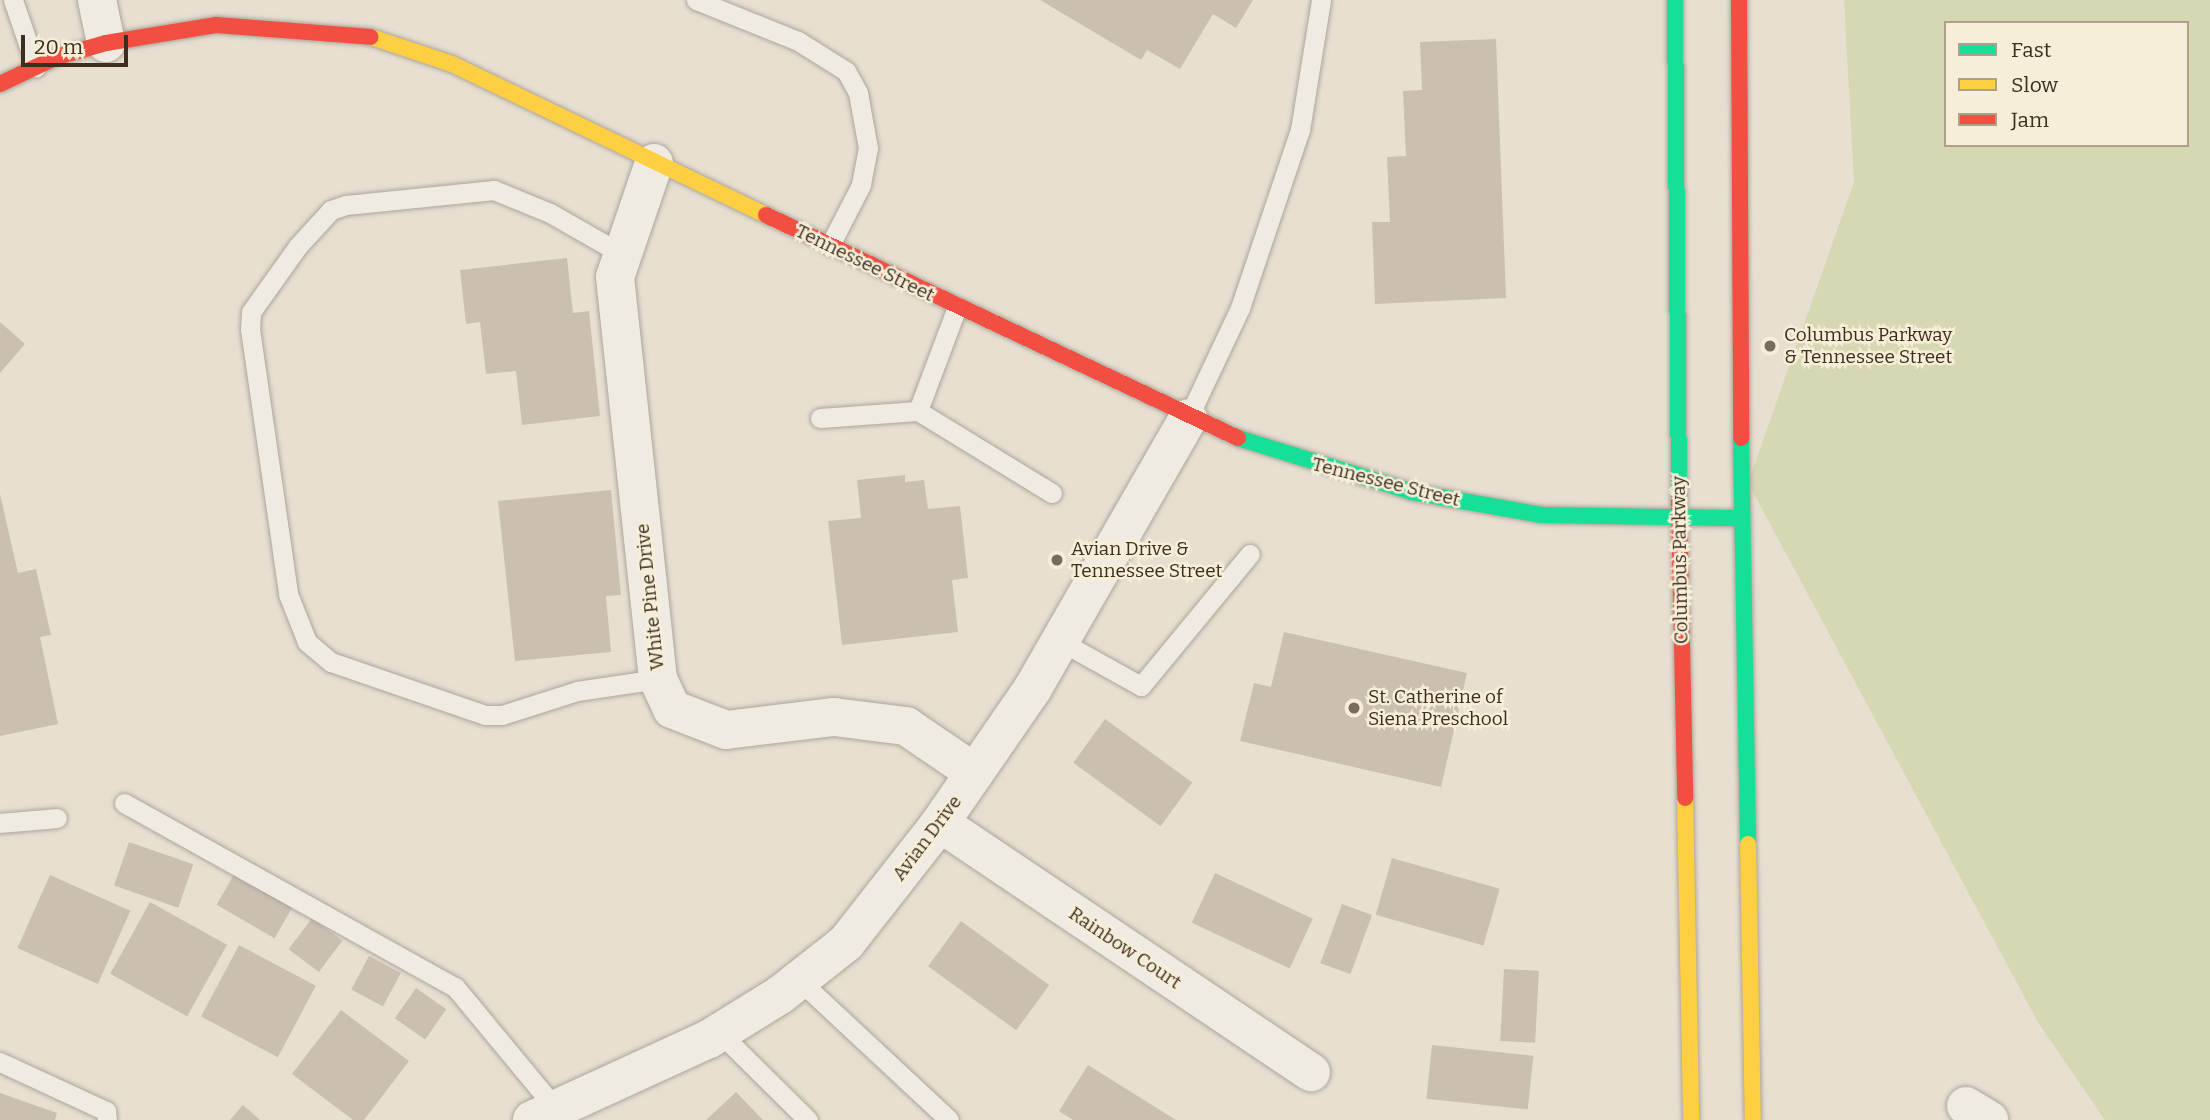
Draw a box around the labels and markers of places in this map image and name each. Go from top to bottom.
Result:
place label: Columbus Parkway & Tennessee Street [1784,324,1952,368]
marker: Columbus Parkway & Tennessee Street [1762,338,1778,354]
place label: Avian Drive & Tennessee Street [1071,538,1222,582]
marker: Avian Drive & Tennessee Street [1049,552,1065,568]
place label: St. Catherine of Siena Preschool [1368,686,1508,730]
marker: St. Catherine of Siena Preschool [1346,700,1362,716]

